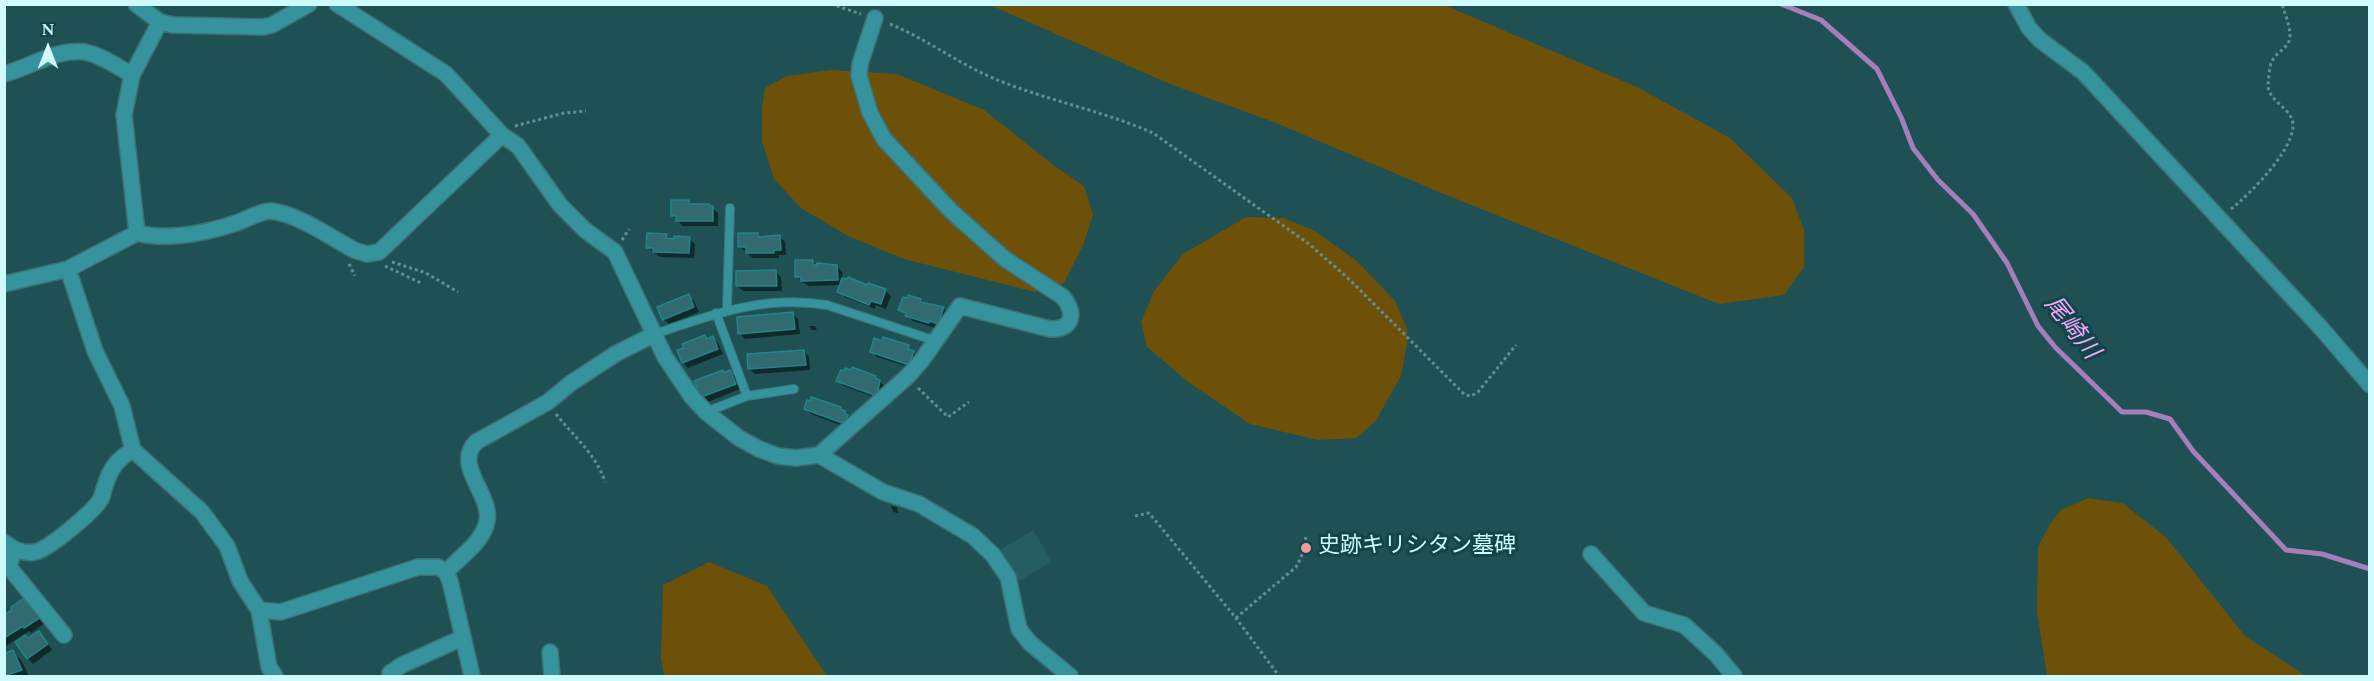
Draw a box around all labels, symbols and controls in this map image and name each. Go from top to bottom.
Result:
north arrow [18,18,78,78]
text: N [41,18,55,42]
water label: 尾崎川 [2036,292,2104,366]
place label: 史跡キリシタン墓碑 [1318,535,1516,561]
marker: 史跡キリシタン墓碑 [1299,541,1313,555]

